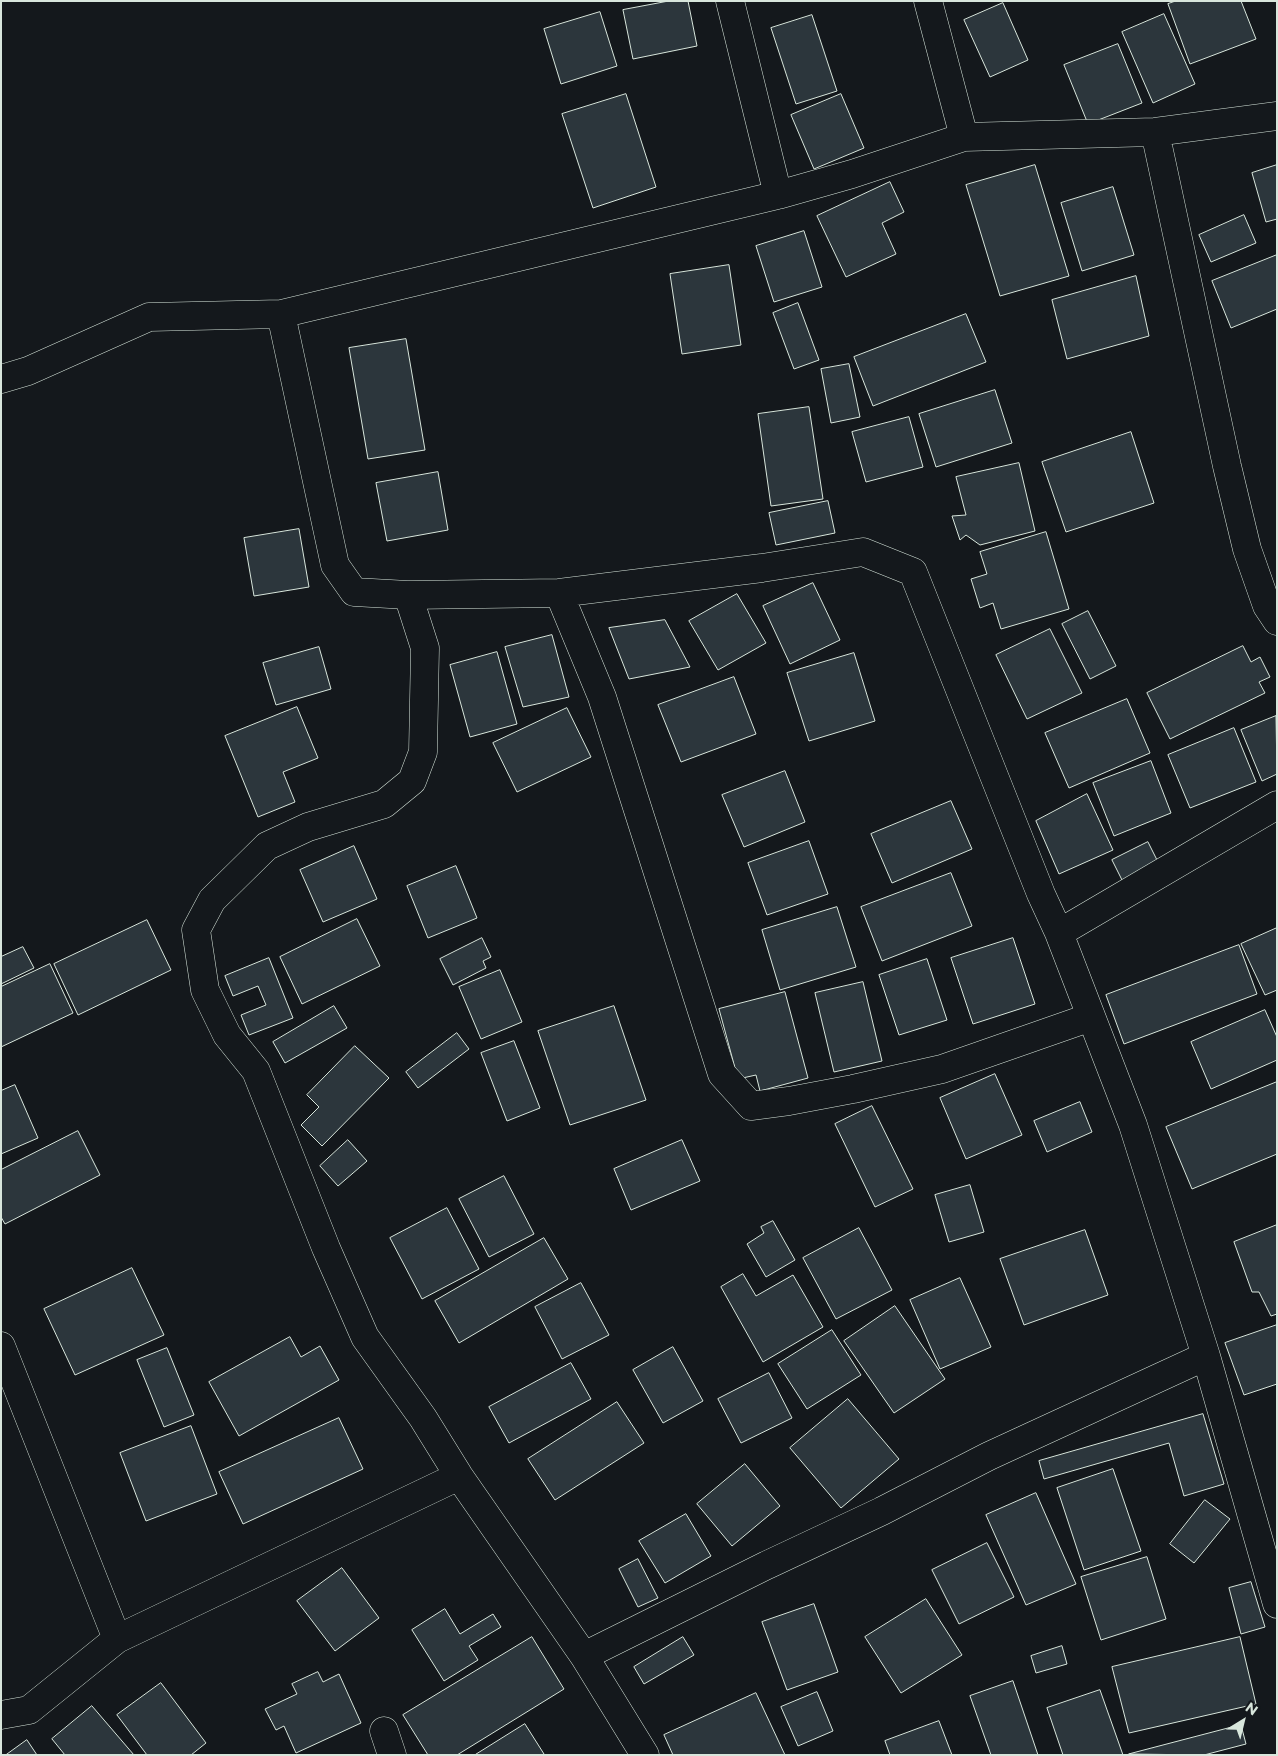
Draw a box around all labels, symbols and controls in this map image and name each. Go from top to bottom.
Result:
north arrow [1218,1696,1268,1746]
text: N [1242,1698,1262,1719]

